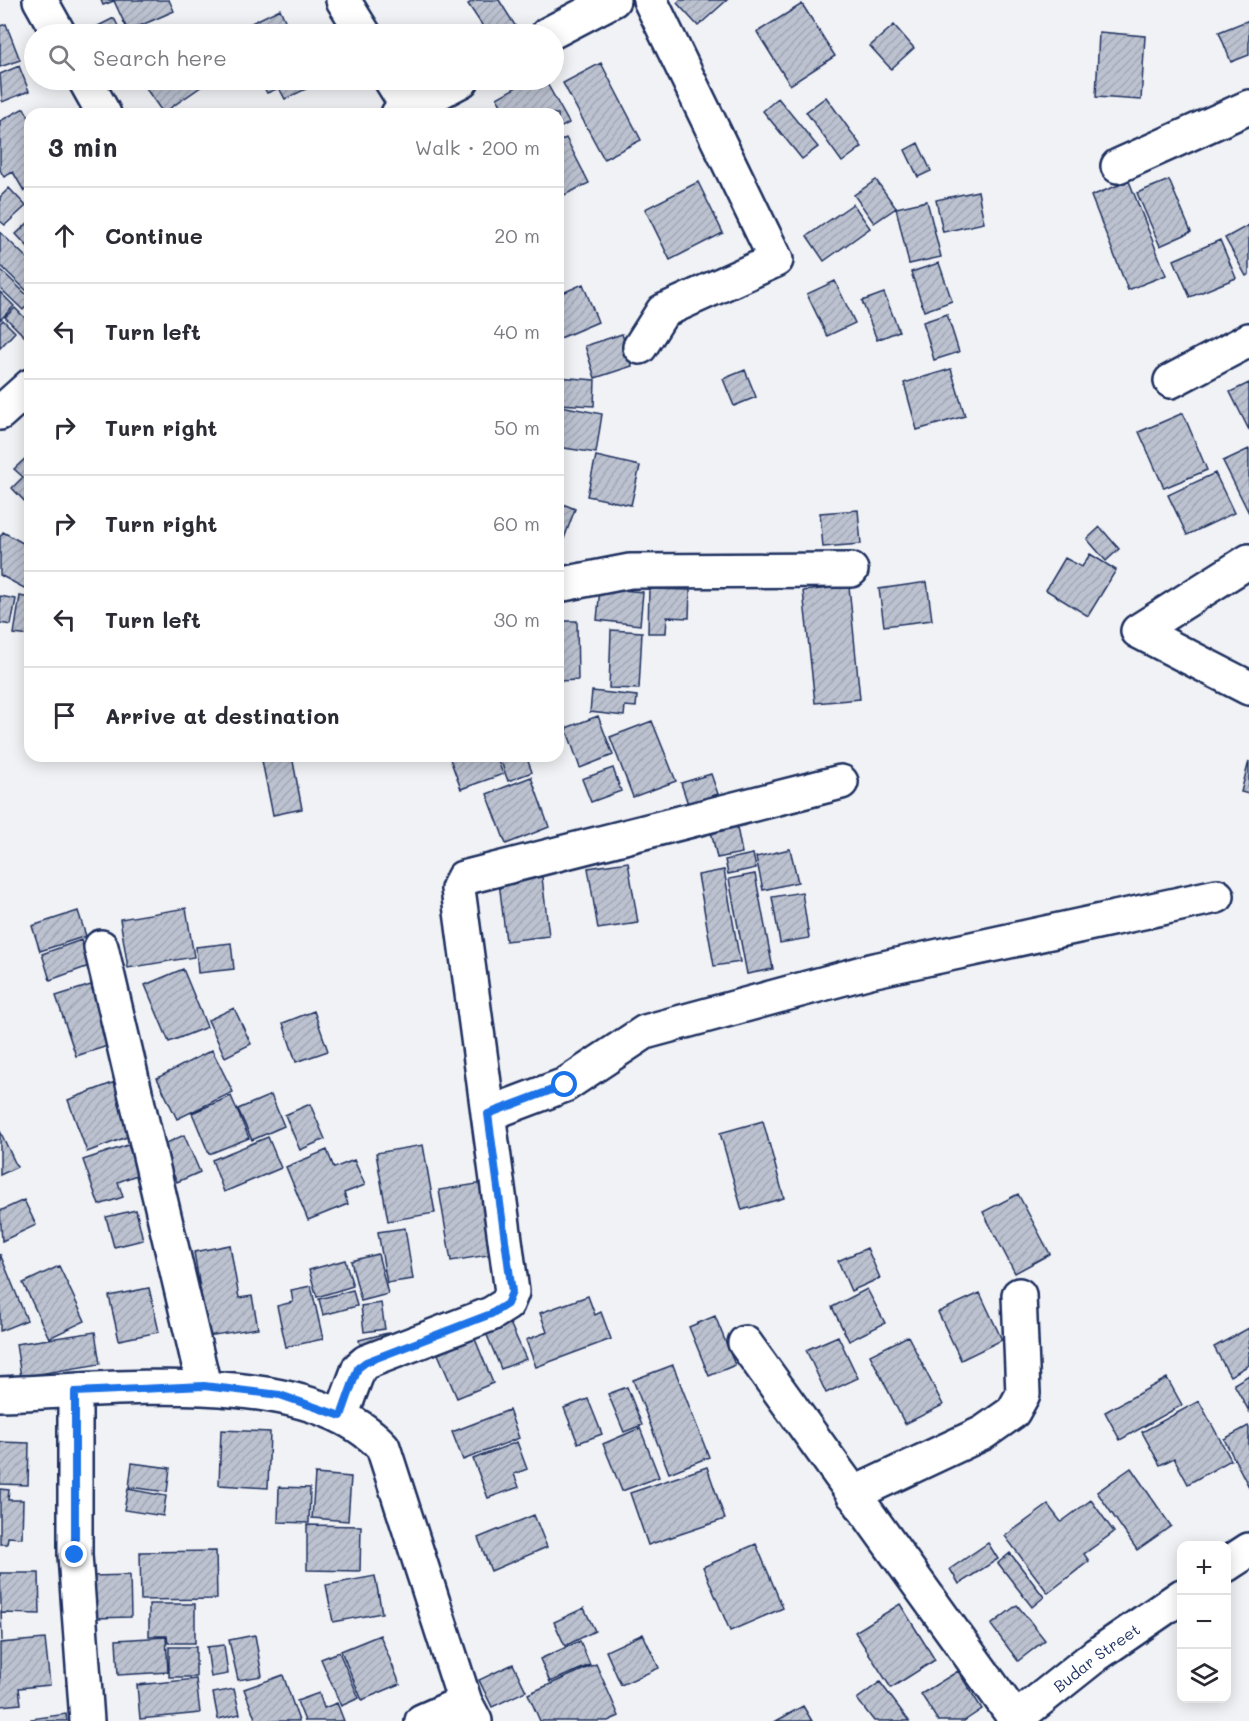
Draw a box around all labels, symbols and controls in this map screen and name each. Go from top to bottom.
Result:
search box [24,24,564,90]
icon: search [45,41,78,74]
text: Search here [93,43,227,72]
text: 3 min [48,130,117,164]
text: Walk · 200 m [415,134,540,160]
icon: ahead [48,219,81,252]
text: Continue [105,221,203,250]
text: 20 m [494,222,540,248]
icon: left [48,315,81,348]
text: Turn left [105,317,201,346]
text: 40 m [494,318,540,344]
icon: right [48,411,81,444]
text: Turn right [105,413,217,442]
text: 50 m [494,414,540,440]
icon: right [48,507,81,540]
text: Turn right [105,509,217,538]
text: 60 m [493,510,540,536]
icon: left [48,603,81,636]
text: Turn left [105,605,201,634]
text: 30 m [494,606,540,632]
icon: arrive [48,699,81,732]
text: Arrive at destination [105,701,340,730]
route start [551,1071,577,1097]
route end [61,1541,87,1567]
map controls [1177,1541,1231,1703]
button: + [1177,1541,1231,1595]
button: − [1177,1595,1231,1649]
street label: Budar Street [1048,1618,1144,1696]
button: layers [1177,1649,1231,1703]

